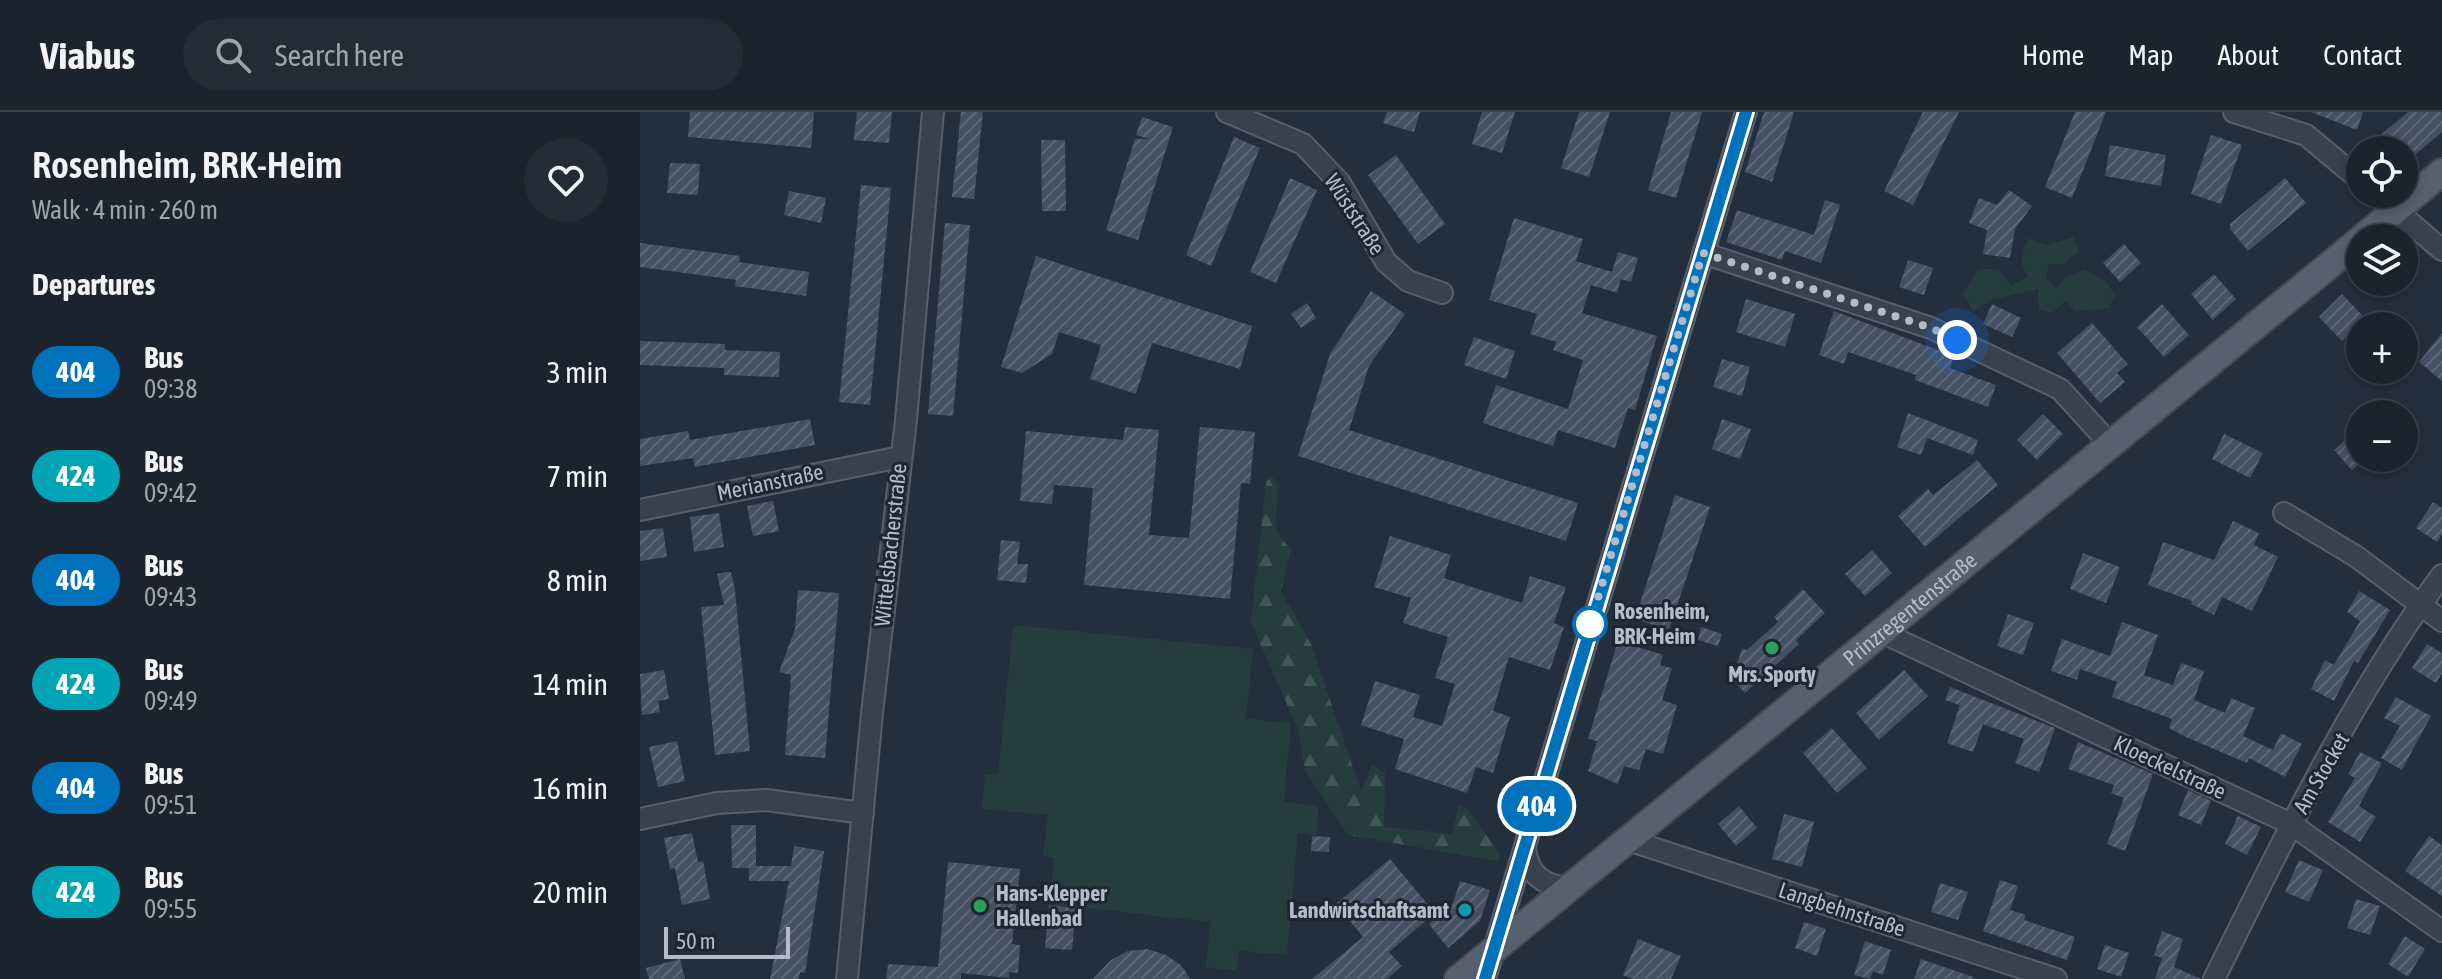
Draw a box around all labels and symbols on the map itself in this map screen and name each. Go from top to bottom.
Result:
street label: Wüststraße [1319,169,1391,259]
your location [1937,320,1977,360]
street label: Merianstraße [715,458,825,506]
street label: Wittelsbacherstraße [869,462,911,628]
street label: Prinzregentenstraße [1838,547,1982,671]
place label: Rosenheim, BRK-Heim [1614,598,1709,649]
marker: Rosenheim, BRK-Heim [1573,607,1607,641]
marker: Mrs. Sporty [1763,639,1781,657]
place label: Mrs. Sporty [1728,661,1816,687]
street label: Am Stocket [2287,728,2355,818]
street label: Kloeckelstraße [2110,730,2230,804]
line badge: 404 [1491,780,1583,832]
street label: Langbehnstraße [1776,876,1908,942]
place label: Hans-Klepper Hallenbad [996,880,1107,931]
marker: Hans-Klepper Hallenbad [971,897,989,915]
place label: Landwirtschaftsamt [1289,897,1450,923]
marker: Landwirtschaftsamt [1456,901,1474,919]
scale bar [664,923,790,959]

